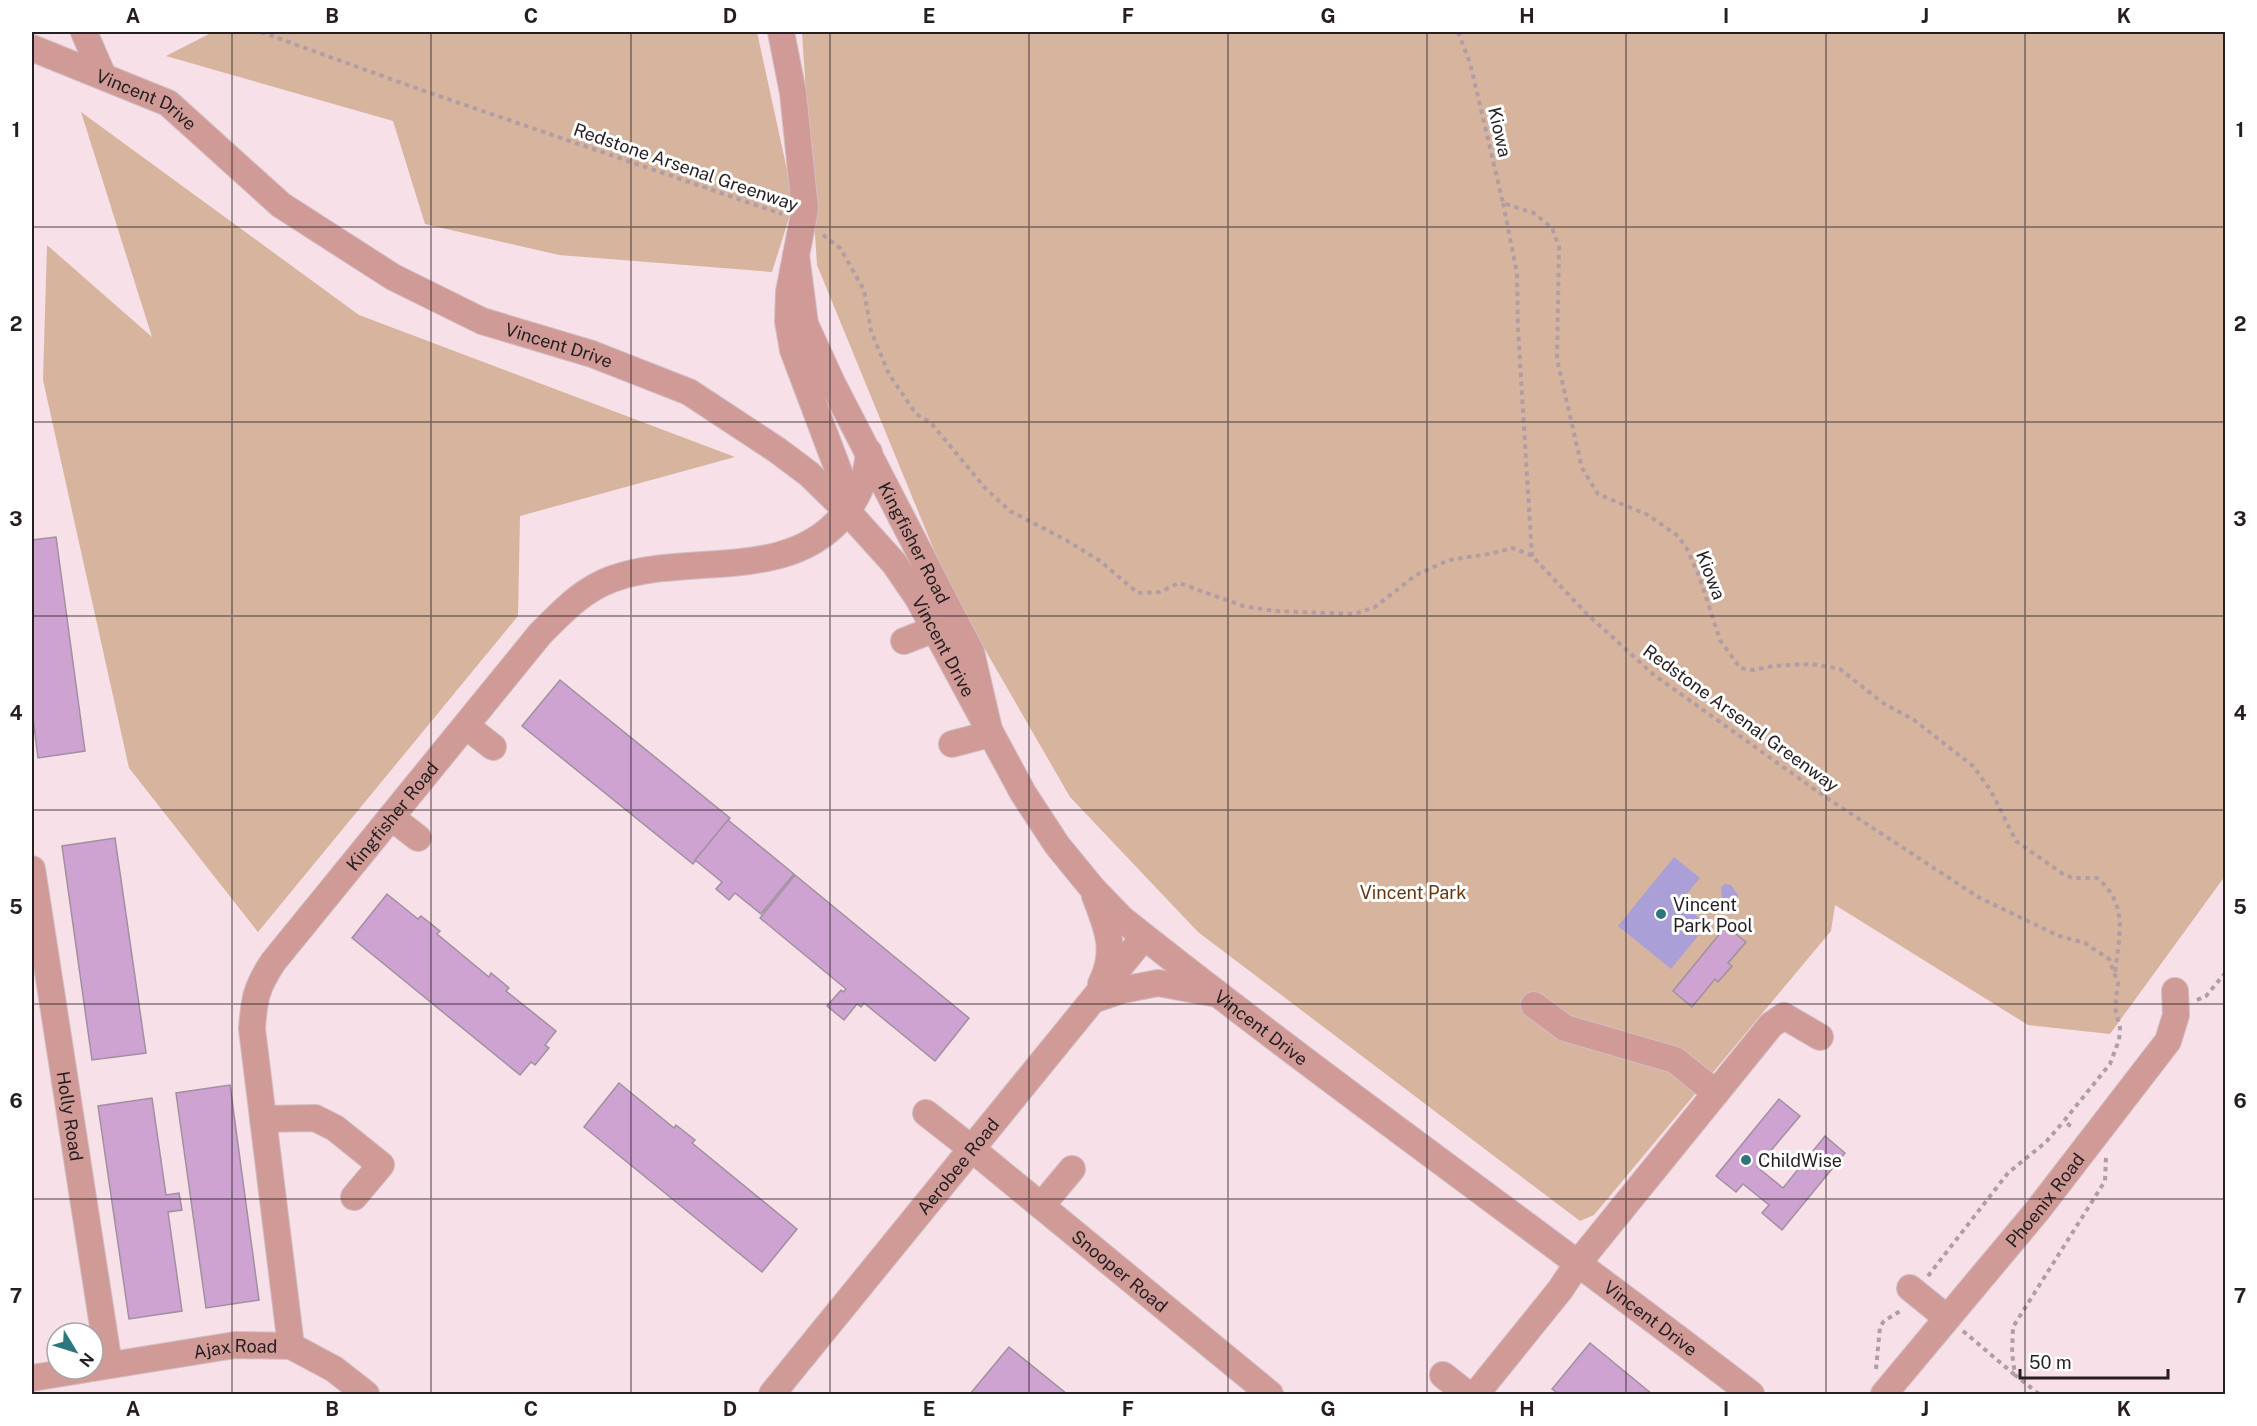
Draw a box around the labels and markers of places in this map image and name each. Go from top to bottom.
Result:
place label: Vincent Park Pool [1673,894,1753,936]
marker: Vincent Park Pool [1654,907,1668,921]
place label: ChildWise [1758,1150,1842,1171]
marker: ChildWise [1739,1153,1753,1167]

